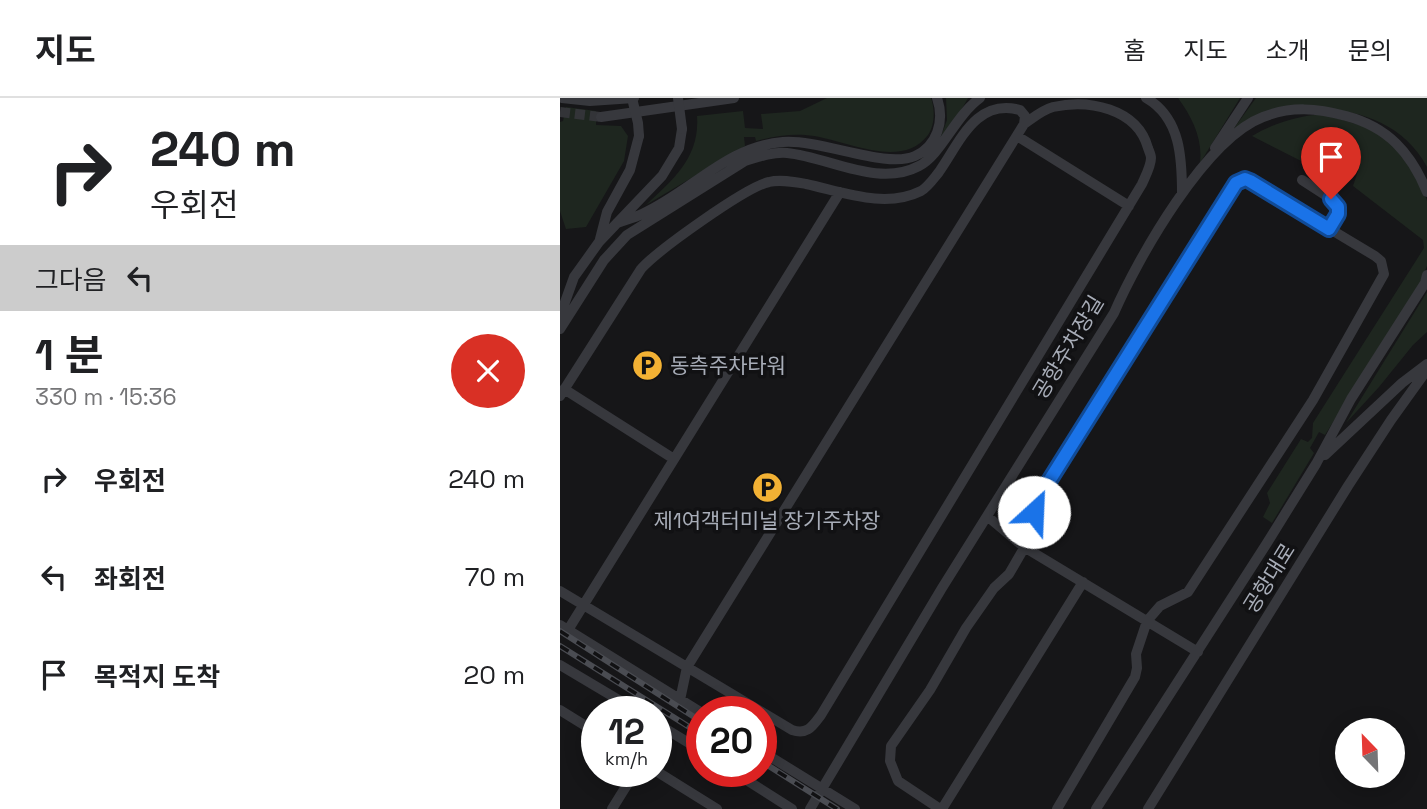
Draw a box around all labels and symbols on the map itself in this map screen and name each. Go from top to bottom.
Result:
pin [1301,127,1361,199]
street label: 공항주차장길 [1027,290,1109,404]
parking icon: 동측주차타워 [630,348,664,382]
place label: 동측주차타워 [670,352,786,379]
parking icon: 제1여객터미널 장기주차장 [750,471,784,505]
position arrow [997,475,1071,549]
place label: 제1여객터미널 장기주차장 [654,507,880,534]
street label: 공항대로 [1237,538,1301,618]
speed limit sign: 20 [686,696,777,787]
north arrow [1335,718,1405,788]

